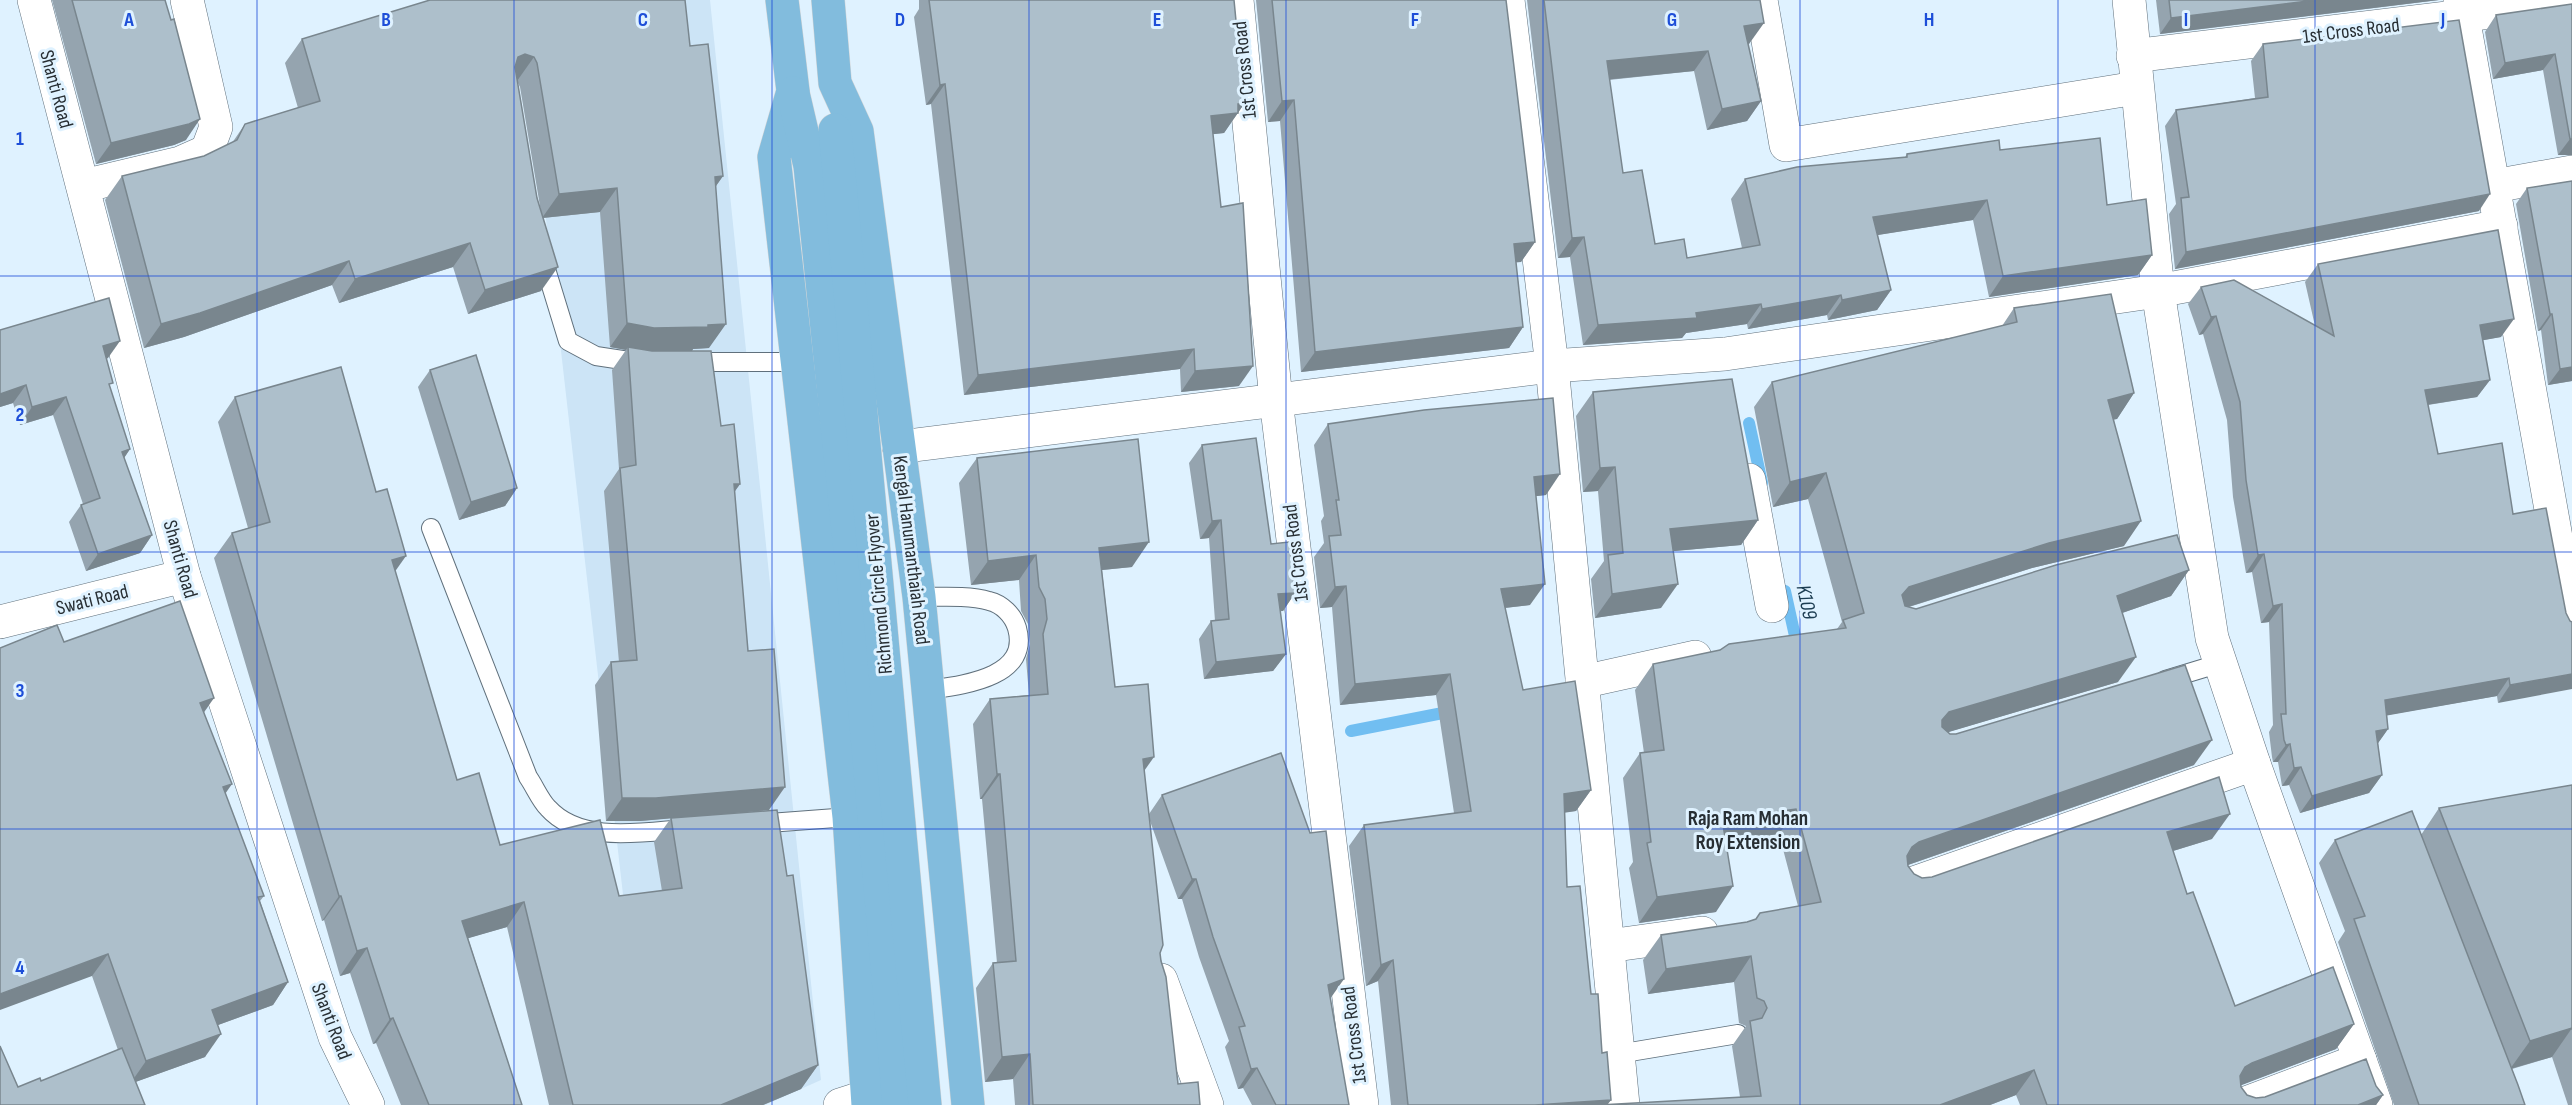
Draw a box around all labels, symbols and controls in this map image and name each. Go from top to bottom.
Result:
text: A [123,8,134,32]
text: B [381,8,391,32]
text: C [638,8,648,32]
text: D [895,8,905,32]
text: E [1153,8,1161,32]
text: F [1411,8,1419,32]
text: G [1667,8,1677,32]
text: H [1924,8,1934,32]
text: I [2184,8,2188,32]
text: J [2440,8,2445,32]
street label: 1st Cross Road [2301,13,2401,49]
street label: 1st Cross Road [1228,20,1262,120]
street label: Shanti Road [34,48,78,131]
text: 1 [16,127,24,151]
text: 2 [16,403,24,427]
street label: Kengal Hanumanthaiah Road [887,454,935,646]
street label: 1st Cross Road [1278,503,1314,603]
street label: Richmond Circle Flyover [860,512,898,675]
street label: Shanti Road [157,518,203,601]
street label: Swati Road [54,579,131,621]
water label: K109 [1791,583,1823,623]
text: 3 [16,679,25,703]
district label: Raja Ram Mohan Roy Extension [1688,806,1808,855]
text: 4 [15,956,25,980]
street label: Shanti Road [306,980,357,1063]
street label: 1st Cross Road [1336,985,1372,1085]

